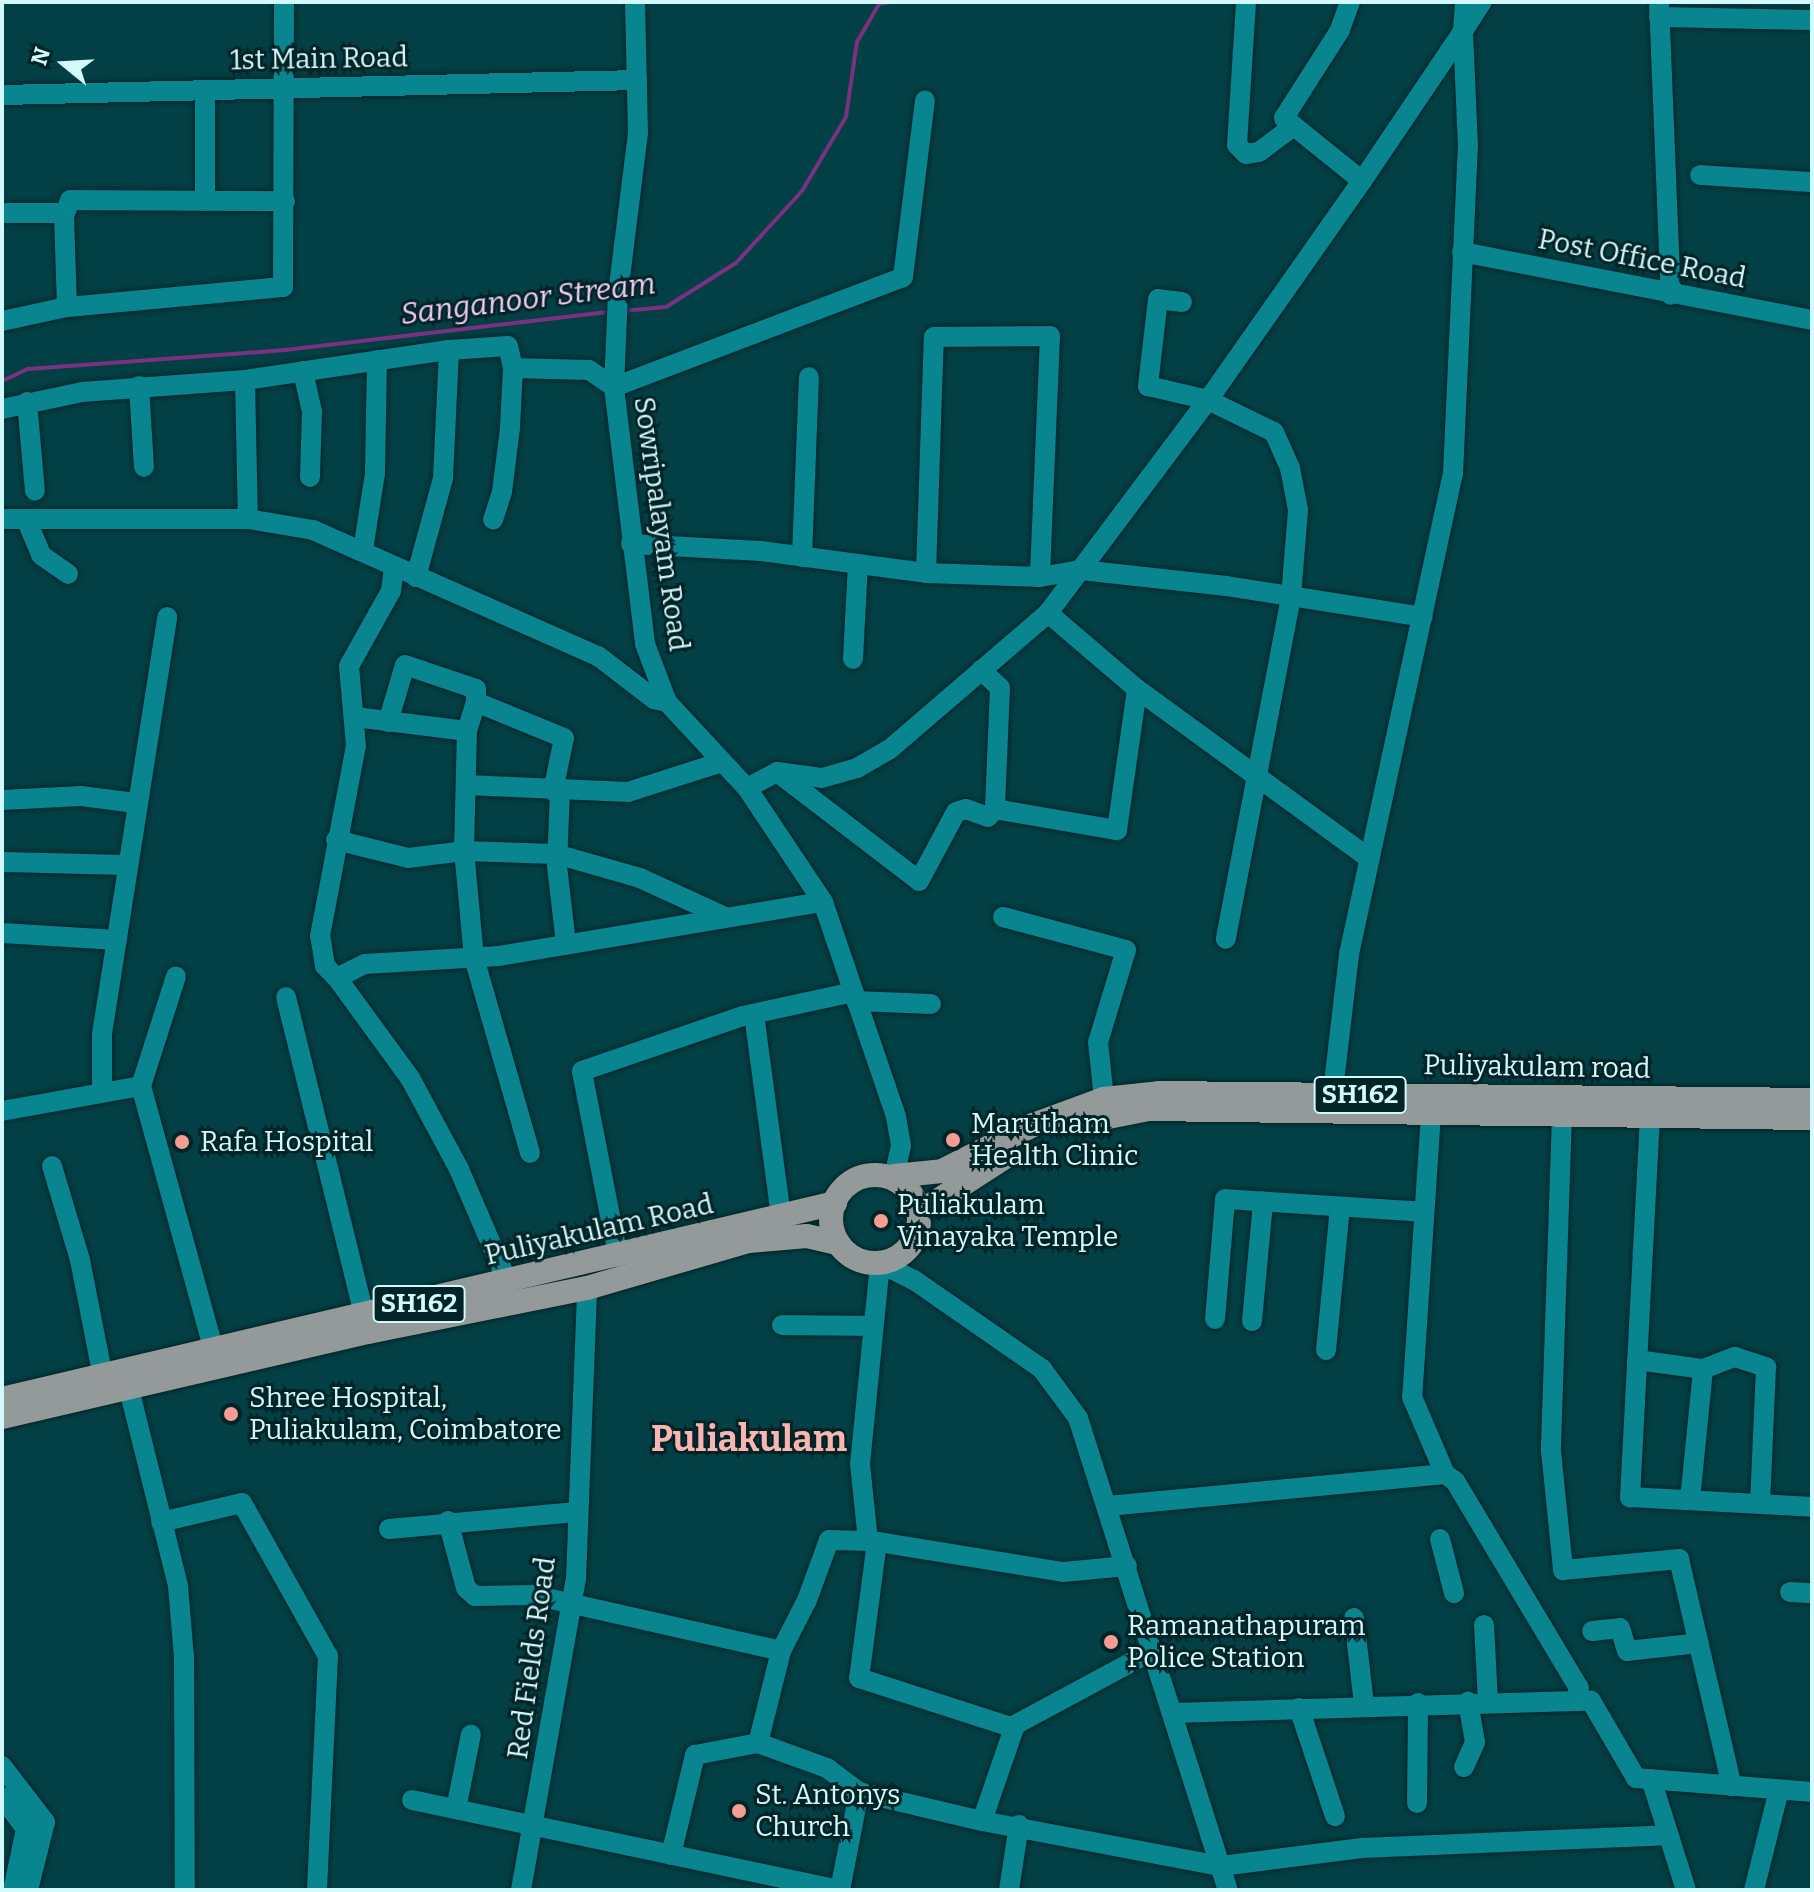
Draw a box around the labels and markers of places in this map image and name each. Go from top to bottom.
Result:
place label: Marutham Health Clinic [971,1107,1138,1173]
place label: Rafa Hospital [200,1125,373,1159]
marker: Marutham Health Clinic [942,1129,964,1151]
marker: Rafa Hospital [171,1131,193,1153]
place label: Puliakulam Vinayaka Temple [897,1188,1118,1254]
marker: Puliakulam Vinayaka Temple [872,1212,890,1230]
place label: Shree Hospital, Puliakulam, Coimbatore [249,1381,562,1447]
marker: Shree Hospital, Puliakulam, Coimbatore [220,1403,242,1425]
place label: Ramanathapuram Police Station [1127,1609,1365,1675]
marker: Ramanathapuram Police Station [1102,1633,1120,1651]
place label: St. Antonys Church [755,1778,900,1844]
marker: St. Antonys Church [730,1802,748,1820]

